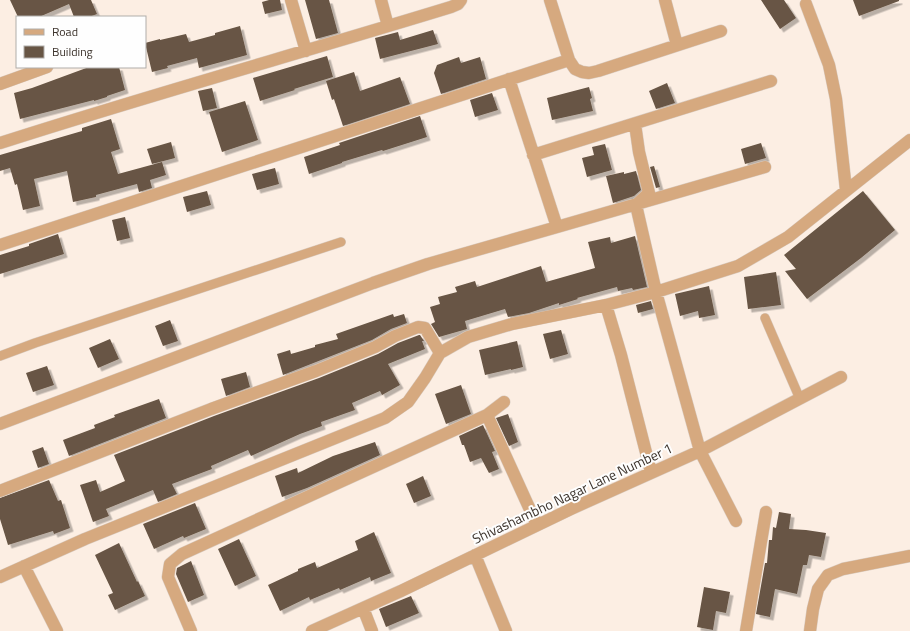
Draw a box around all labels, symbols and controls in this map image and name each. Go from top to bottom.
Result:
legend [16,16,146,68]
text: Road [52,22,78,41]
text: Building [52,42,93,61]
street label: Shivashambho Nagar Lane Number 1 [468,437,676,549]

